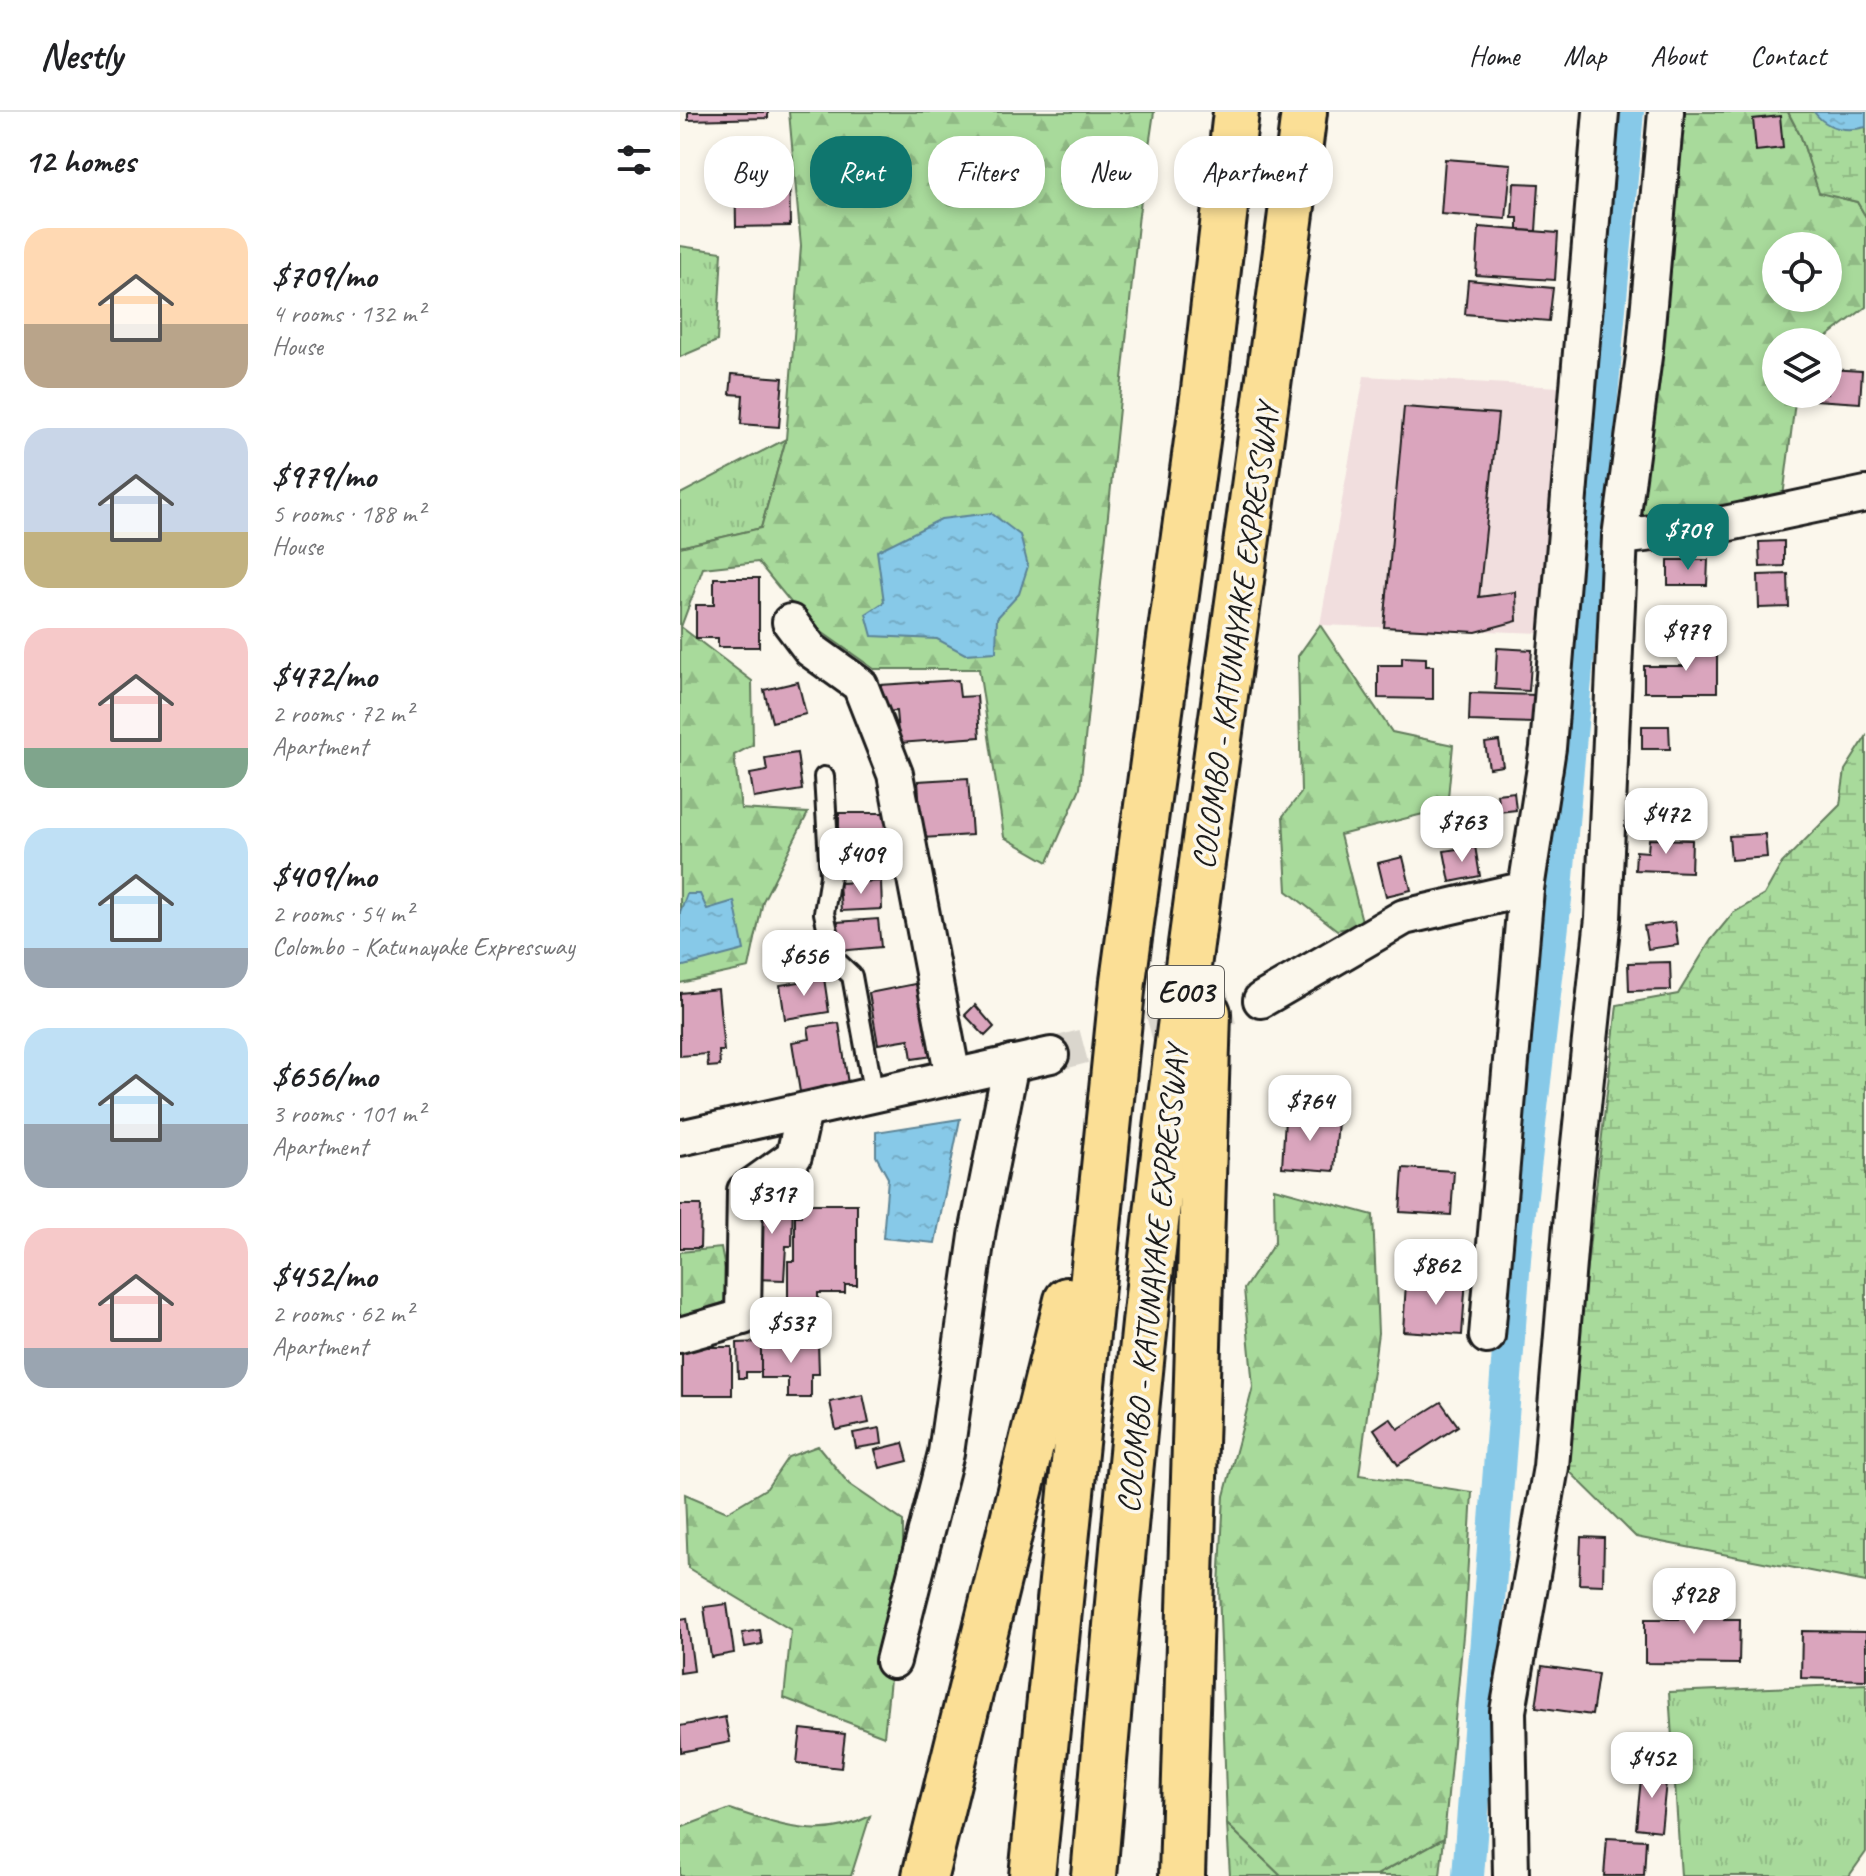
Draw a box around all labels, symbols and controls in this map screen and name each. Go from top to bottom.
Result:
text: Nestly [40,32,122,79]
text: Home [1469,38,1519,73]
text: Map [1563,38,1606,73]
text: About [1650,38,1706,73]
text: Contact [1750,38,1826,73]
chip: Buy [704,136,794,208]
chip: Rent [810,136,912,208]
chip: Filters [928,136,1045,208]
chip: New [1061,136,1158,208]
chip: Apartment [1174,136,1333,208]
icon: filters [612,138,656,182]
text: 12 homes [24,139,135,182]
map controls [1762,232,1842,408]
button: locate [1762,232,1842,312]
text: $709/mo [272,254,376,297]
icon: home [88,260,184,356]
text: 4 rooms · 132 m² [272,297,424,330]
button: layers [1762,328,1842,408]
text: House [272,330,323,363]
street label: COLOMBO - KATUNAYAKE EXPRESSWAY [1182,397,1289,872]
text: $979/mo [272,454,376,497]
icon: home [88,460,184,556]
text: 5 rooms · 188 m² [272,497,424,530]
pin: $709 [1641,504,1735,572]
text: $709 [1665,513,1711,546]
text: House [272,530,323,563]
pin: $979 [1639,605,1733,673]
text: $979 [1663,614,1709,647]
text: $472/mo [272,654,377,697]
icon: home [88,660,184,756]
text: 2 rooms · 72 m² [272,697,413,730]
text: Apartment [272,730,368,763]
pin: $472 [1619,788,1713,856]
pin: $763 [1415,796,1509,864]
text: $472 [1643,797,1689,830]
text: $763 [1438,805,1486,838]
pin: $409 [814,828,908,896]
text: $409 [838,837,884,870]
text: $409/mo [272,854,376,897]
icon: home [88,860,184,956]
text: 2 rooms · 54 m² [272,897,413,930]
text: Colombo - Katunayake Expressway [272,930,575,963]
pin: $656 [757,930,851,998]
text: $656 [780,939,828,972]
road number: E003 [1148,966,1224,1018]
street label: COLOMBO - KATUNAYAKE EXPRESSWAY [1108,1039,1198,1515]
text: $656/mo [272,1054,378,1097]
icon: home [88,1060,184,1156]
pin: $764 [1263,1075,1357,1143]
text: $764 [1286,1084,1334,1117]
text: 3 rooms · 101 m² [272,1097,424,1130]
text: Apartment [272,1130,368,1163]
pin: $317 [725,1168,819,1236]
text: $317 [749,1177,795,1210]
pin: $862 [1389,1239,1483,1307]
text: $862 [1412,1248,1460,1281]
text: $452/mo [272,1254,376,1297]
icon: home [88,1260,184,1356]
text: 2 rooms · 62 m² [272,1297,413,1330]
pin: $537 [744,1297,838,1365]
text: $537 [768,1306,814,1339]
text: Apartment [272,1330,368,1363]
pin: $928 [1647,1568,1741,1636]
text: $928 [1671,1577,1717,1610]
pin: $452 [1605,1732,1699,1800]
text: $452 [1629,1741,1675,1774]

